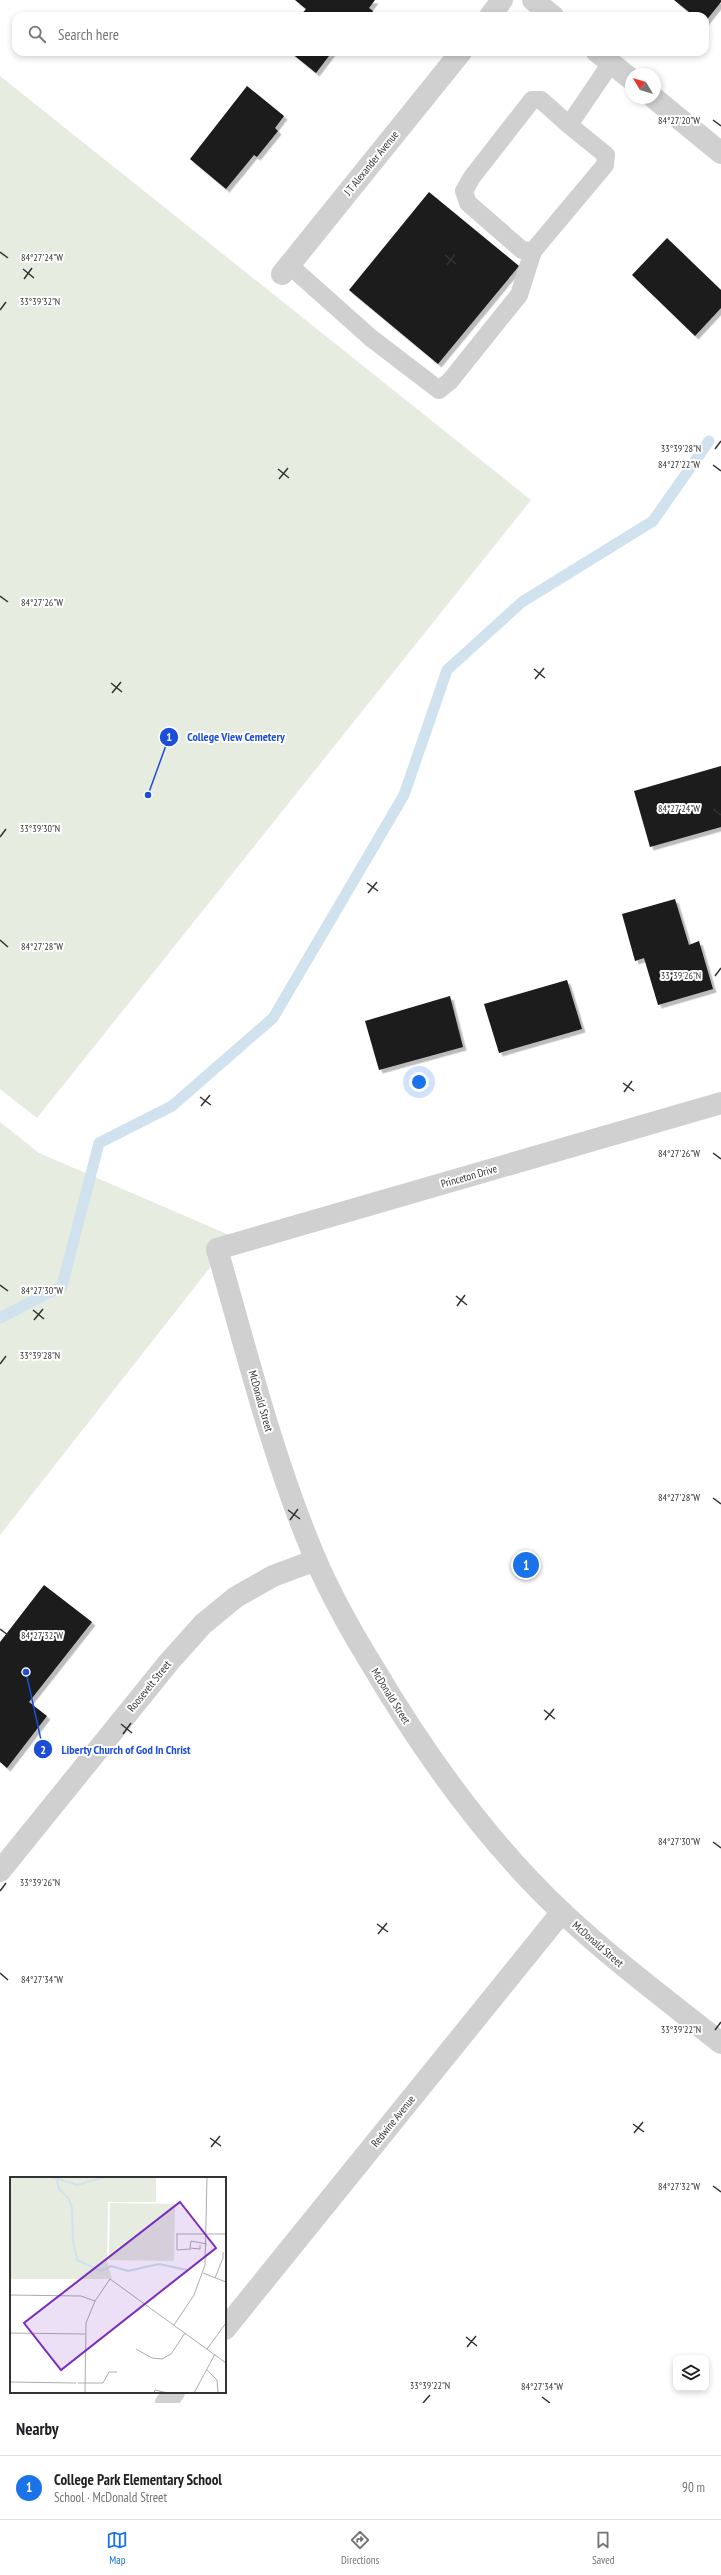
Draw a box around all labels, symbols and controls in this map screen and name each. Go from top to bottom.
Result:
search box [12,12,709,56]
icon: search [26,23,48,45]
text: Search here [58,25,119,44]
north arrow [625,68,661,104]
text: 84°27'20"W [658,114,700,127]
street label: J T Alexander Avenue [340,127,402,199]
text: 84°27'24"W [21,251,63,264]
text: 33°39'32"N [20,295,60,308]
text: 33°39'28"N [661,442,701,455]
text: 84°27'22"W [658,458,700,471]
text: 84°27'26"W [21,596,63,609]
callout: College View Cemetery [159,725,293,749]
text: 1 [166,729,172,744]
text: College View Cemetery [187,729,285,744]
text: 84°27'24"W [658,802,700,815]
text: 33°39'30"N [20,822,60,835]
text: 84°27'28"W [21,940,63,953]
text: 33°39'26"N [661,969,701,982]
your location [409,1072,429,1092]
text: 84°27'26"W [658,1147,700,1160]
street label: Princeton Drive [439,1161,499,1191]
text: 84°27'30"W [21,1284,63,1297]
text: 33°39'28"N [20,1349,60,1362]
street label: McDonald Street [246,1369,276,1433]
text: 84°27'28"W [658,1491,700,1504]
pin: 1 [513,1550,539,1580]
text: 84°27'32"W [21,1629,63,1642]
street label: Roosevelt Street [124,1658,174,1714]
street label: McDonald Street [368,1666,414,1726]
callout: Liberty Church of God In Christ [33,1737,199,1761]
text: 2 [40,1742,46,1757]
text: Liberty Church of God In Christ [61,1742,191,1757]
text: 84°27'30"W [658,1835,700,1848]
text: 33°39'26"N [20,1876,60,1889]
street label: McDonald Street [570,1918,626,1970]
text: 84°27'34"W [21,1973,63,1986]
text: 33°39'22"N [661,2023,701,2036]
street label: Redwine Avenue [368,2092,418,2150]
inset map [10,2177,226,2393]
text: 84°27'32"W [658,2180,700,2193]
map controls [673,2355,709,2391]
button: layers [673,2355,709,2391]
text: 33°39'22"N [410,2379,450,2392]
text: 84°27'34"W [521,2380,563,2393]
text: Nearby [16,2418,59,2440]
text: College Park Elementary School [54,2470,222,2489]
text: 1 [26,2479,32,2496]
text: 90 m [682,2479,705,2496]
text: School · McDonald Street [54,2489,167,2506]
tab: Map [106,2529,128,2567]
tab: Directions [341,2529,379,2567]
tab: Saved [592,2529,615,2567]

